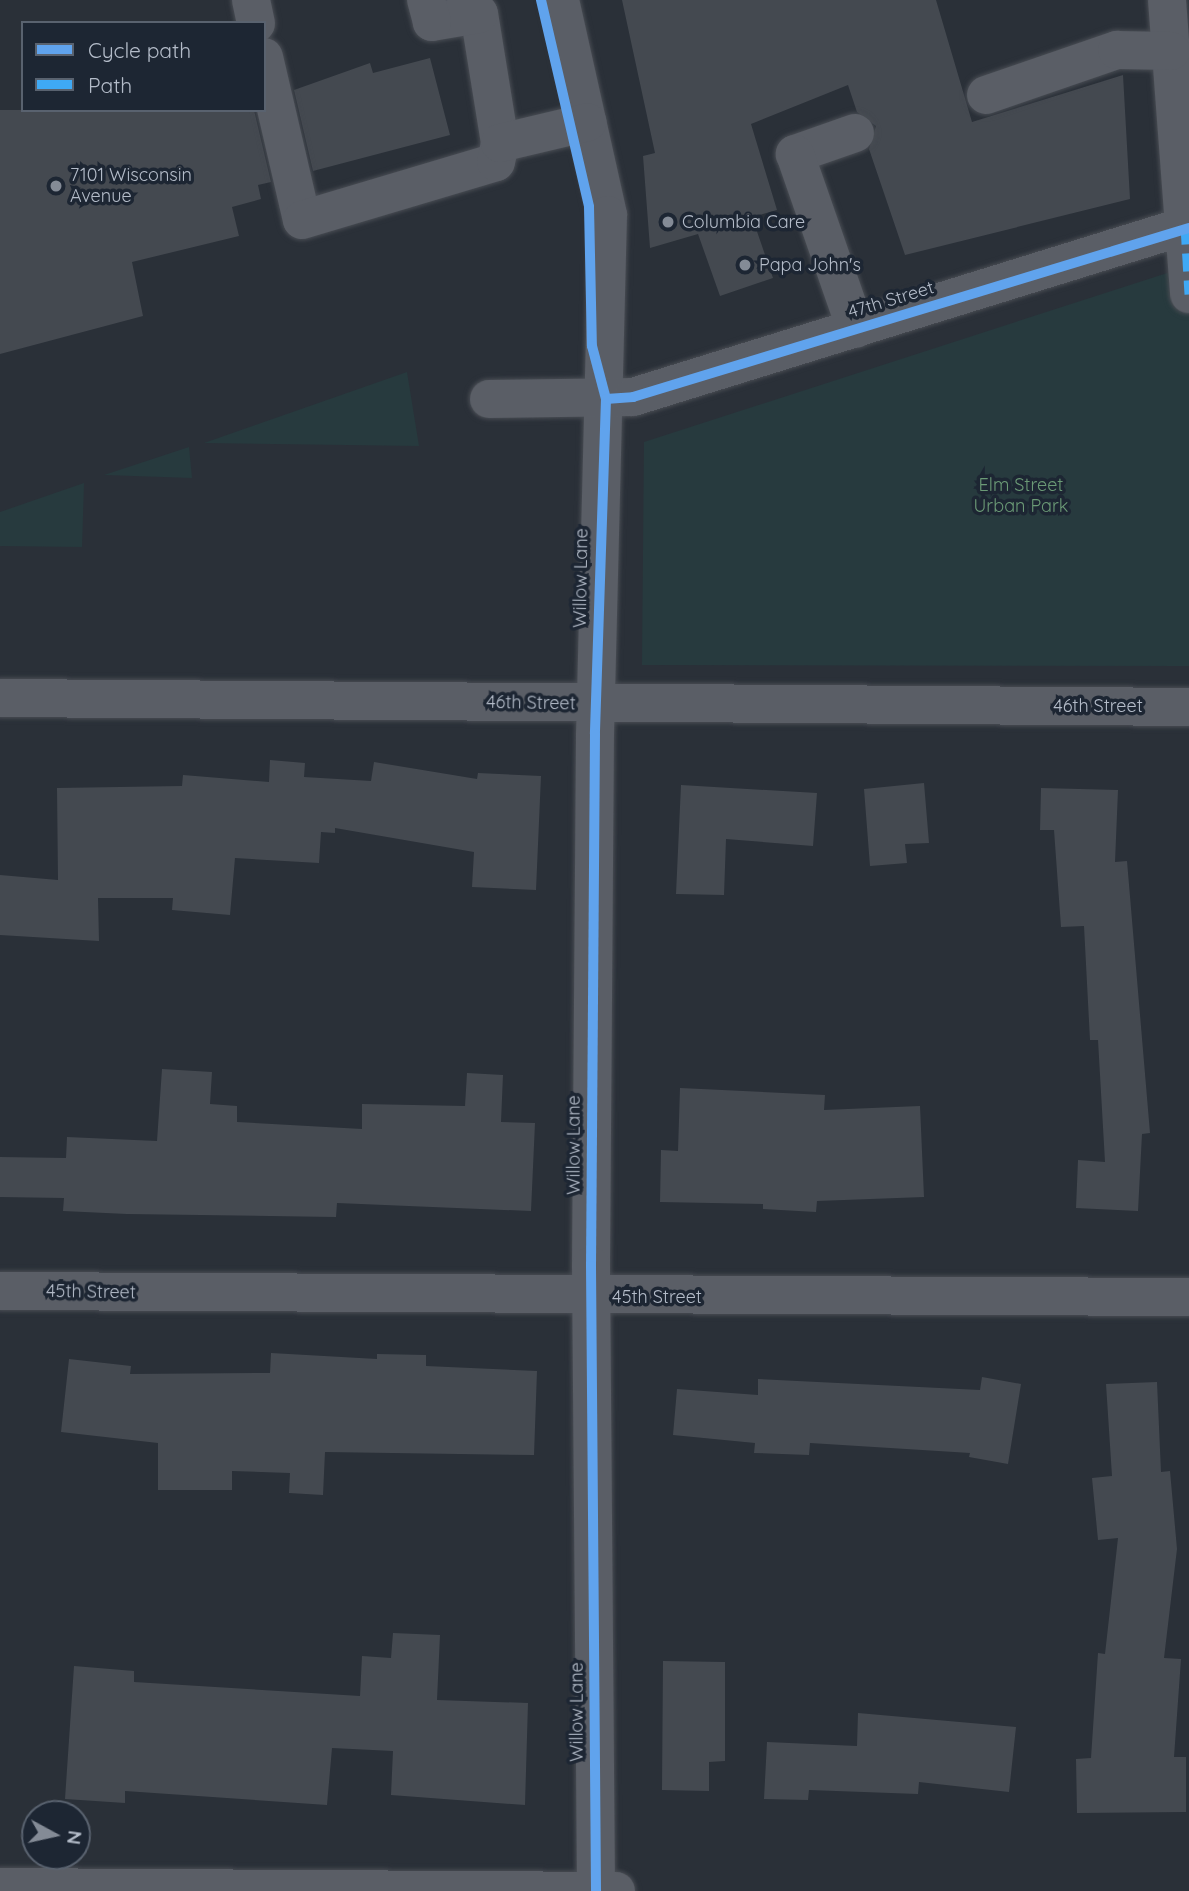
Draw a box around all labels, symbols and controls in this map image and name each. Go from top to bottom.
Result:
legend [21,21,266,112]
text: Cycle path [88,37,191,63]
text: Path [88,72,132,98]
place label: 7101 Wisconsin Avenue [70,165,192,208]
marker: 7101 Wisconsin Avenue [48,178,64,194]
place label: Columbia Care [682,211,805,233]
marker: Columbia Care [660,214,676,230]
place label: Papa John's [759,254,861,276]
marker: Papa John's [737,257,753,273]
street label: 47th Street [845,277,937,323]
park label: Elm Street Urban Park [973,475,1069,518]
street label: Willow Lane [569,528,593,628]
street label: 46th Street [486,691,576,715]
street label: 46th Street [1053,695,1143,717]
street label: Willow Lane [563,1095,585,1195]
street label: 45th Street [46,1280,136,1304]
street label: 45th Street [612,1286,702,1308]
street label: Willow Lane [566,1662,588,1762]
north arrow [21,1800,91,1870]
text: N [62,1829,88,1846]

